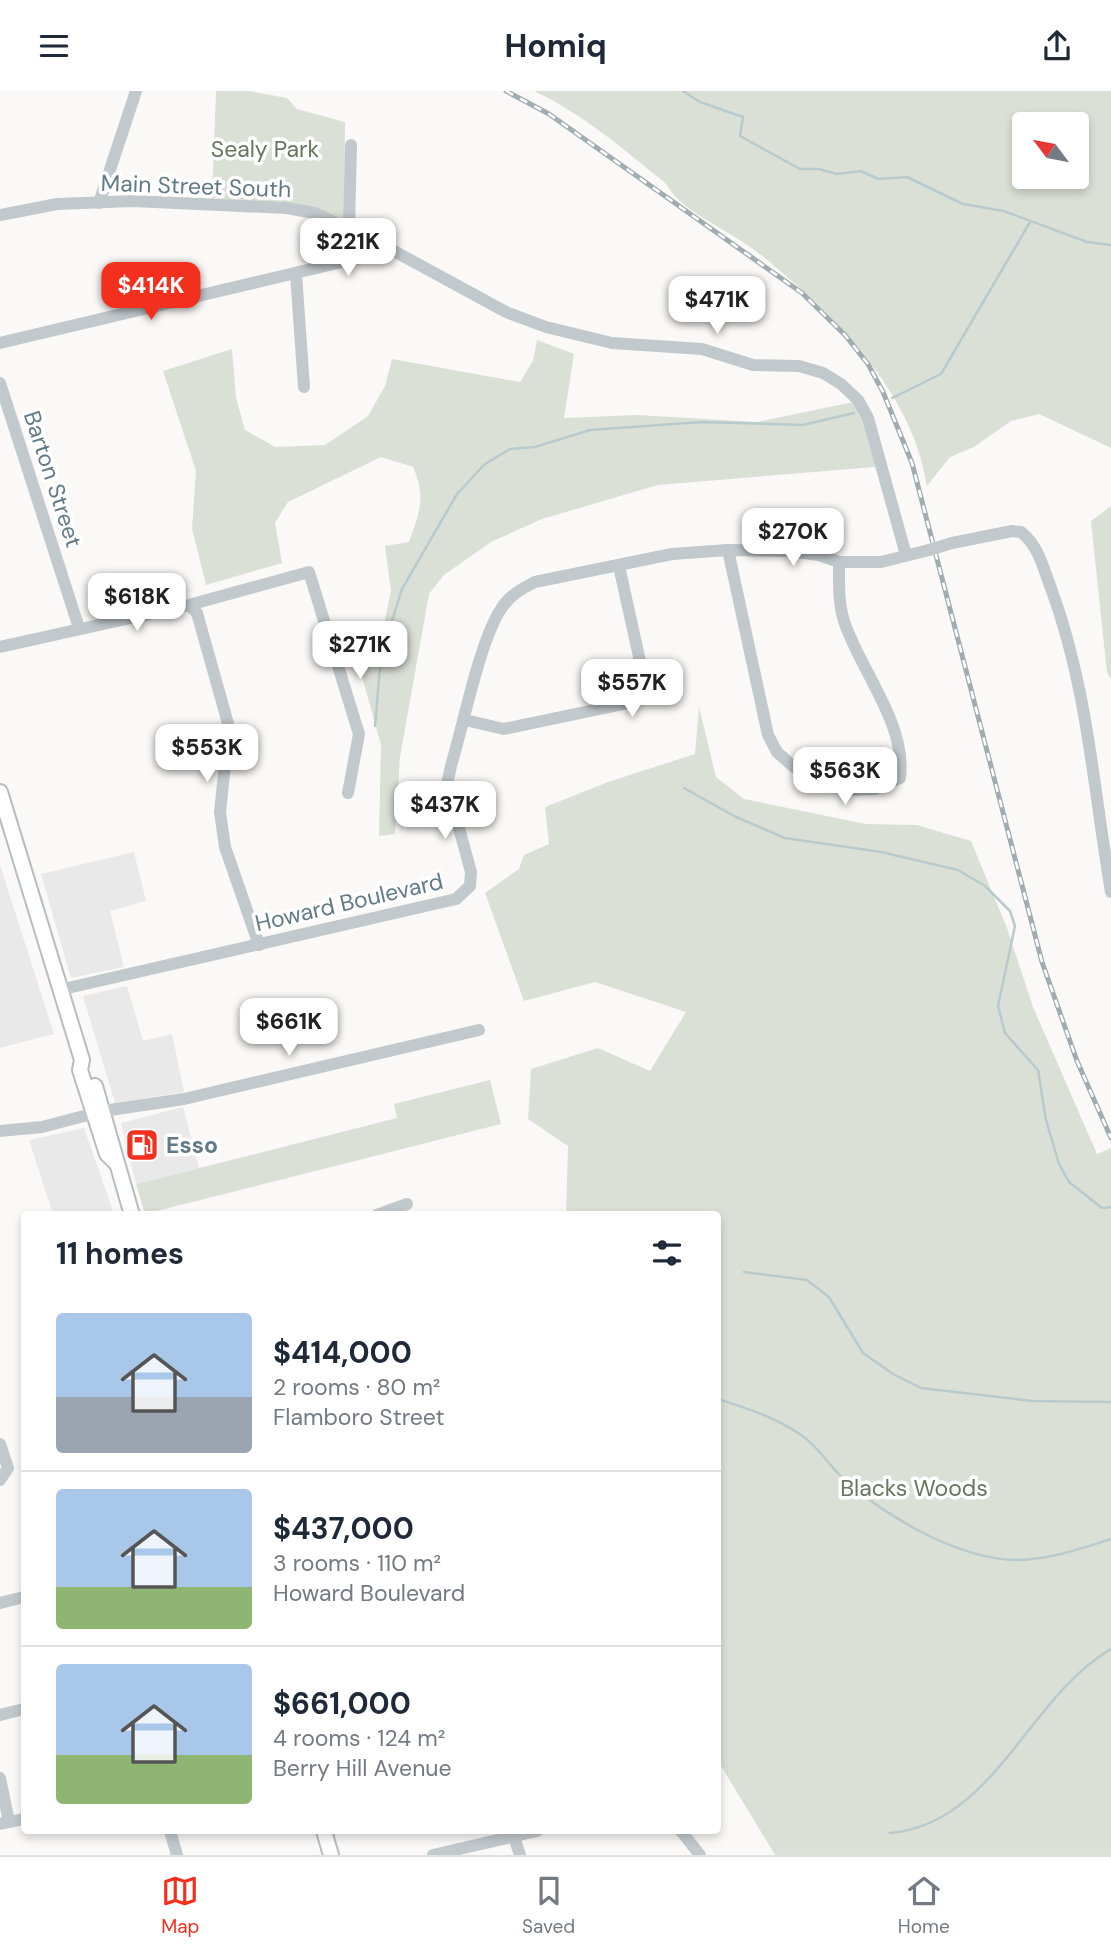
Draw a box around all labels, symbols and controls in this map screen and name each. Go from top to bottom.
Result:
text: Homiq [504,25,607,67]
icon: menu [35,27,73,65]
icon: share [1038,27,1076,65]
north arrow [1012,112,1088,189]
map controls [1012,112,1089,189]
park label: Sealy Park [211,134,320,164]
street label: Main Street South [100,168,292,204]
pin: $221K [299,219,397,278]
text: $221K [316,226,380,256]
pin: $414K [102,263,200,322]
text: $414K [117,270,185,300]
pin: $471K [668,277,766,336]
text: $471K [684,284,750,314]
street label: Barton Street [17,407,89,551]
pin: $270K [744,509,842,568]
text: $270K [758,516,828,546]
pin: $618K [88,573,186,633]
text: $618K [104,581,170,611]
pin: $271K [311,621,409,681]
text: $271K [328,629,392,659]
pin: $557K [583,659,681,719]
text: $557K [597,667,667,697]
pin: $553K [158,725,256,784]
text: $553K [171,732,243,762]
pin: $563K [796,747,894,807]
text: $563K [809,755,881,785]
pin: $437K [396,781,494,841]
text: $437K [410,789,480,819]
street label: Howard Boulevard [252,866,446,938]
pin: $661K [240,999,338,1058]
text: $661K [256,1006,322,1036]
fuel station icon: Esso [123,1126,161,1164]
place label: Esso [166,1130,218,1160]
text: 11 homes [56,1234,184,1273]
icon: filters [648,1234,686,1272]
text: $414,000 [273,1333,412,1372]
icon: home [112,1341,196,1425]
text: 2 rooms · 80 m² [273,1372,440,1402]
text: Flamboro Street [273,1402,445,1432]
park label: Blacks Woods [840,1473,988,1503]
text: $437,000 [273,1509,414,1548]
icon: home [112,1517,196,1601]
text: 3 rooms · 110 m² [273,1548,441,1578]
text: Howard Boulevard [273,1578,465,1608]
text: $661,000 [273,1684,411,1723]
icon: home [112,1692,196,1776]
text: 4 rooms · 124 m² [273,1723,445,1753]
text: Berry Hill Avenue [273,1753,452,1783]
tab: Map [161,1872,199,1939]
tab: Saved [522,1872,575,1939]
tab: Home [898,1872,950,1939]

